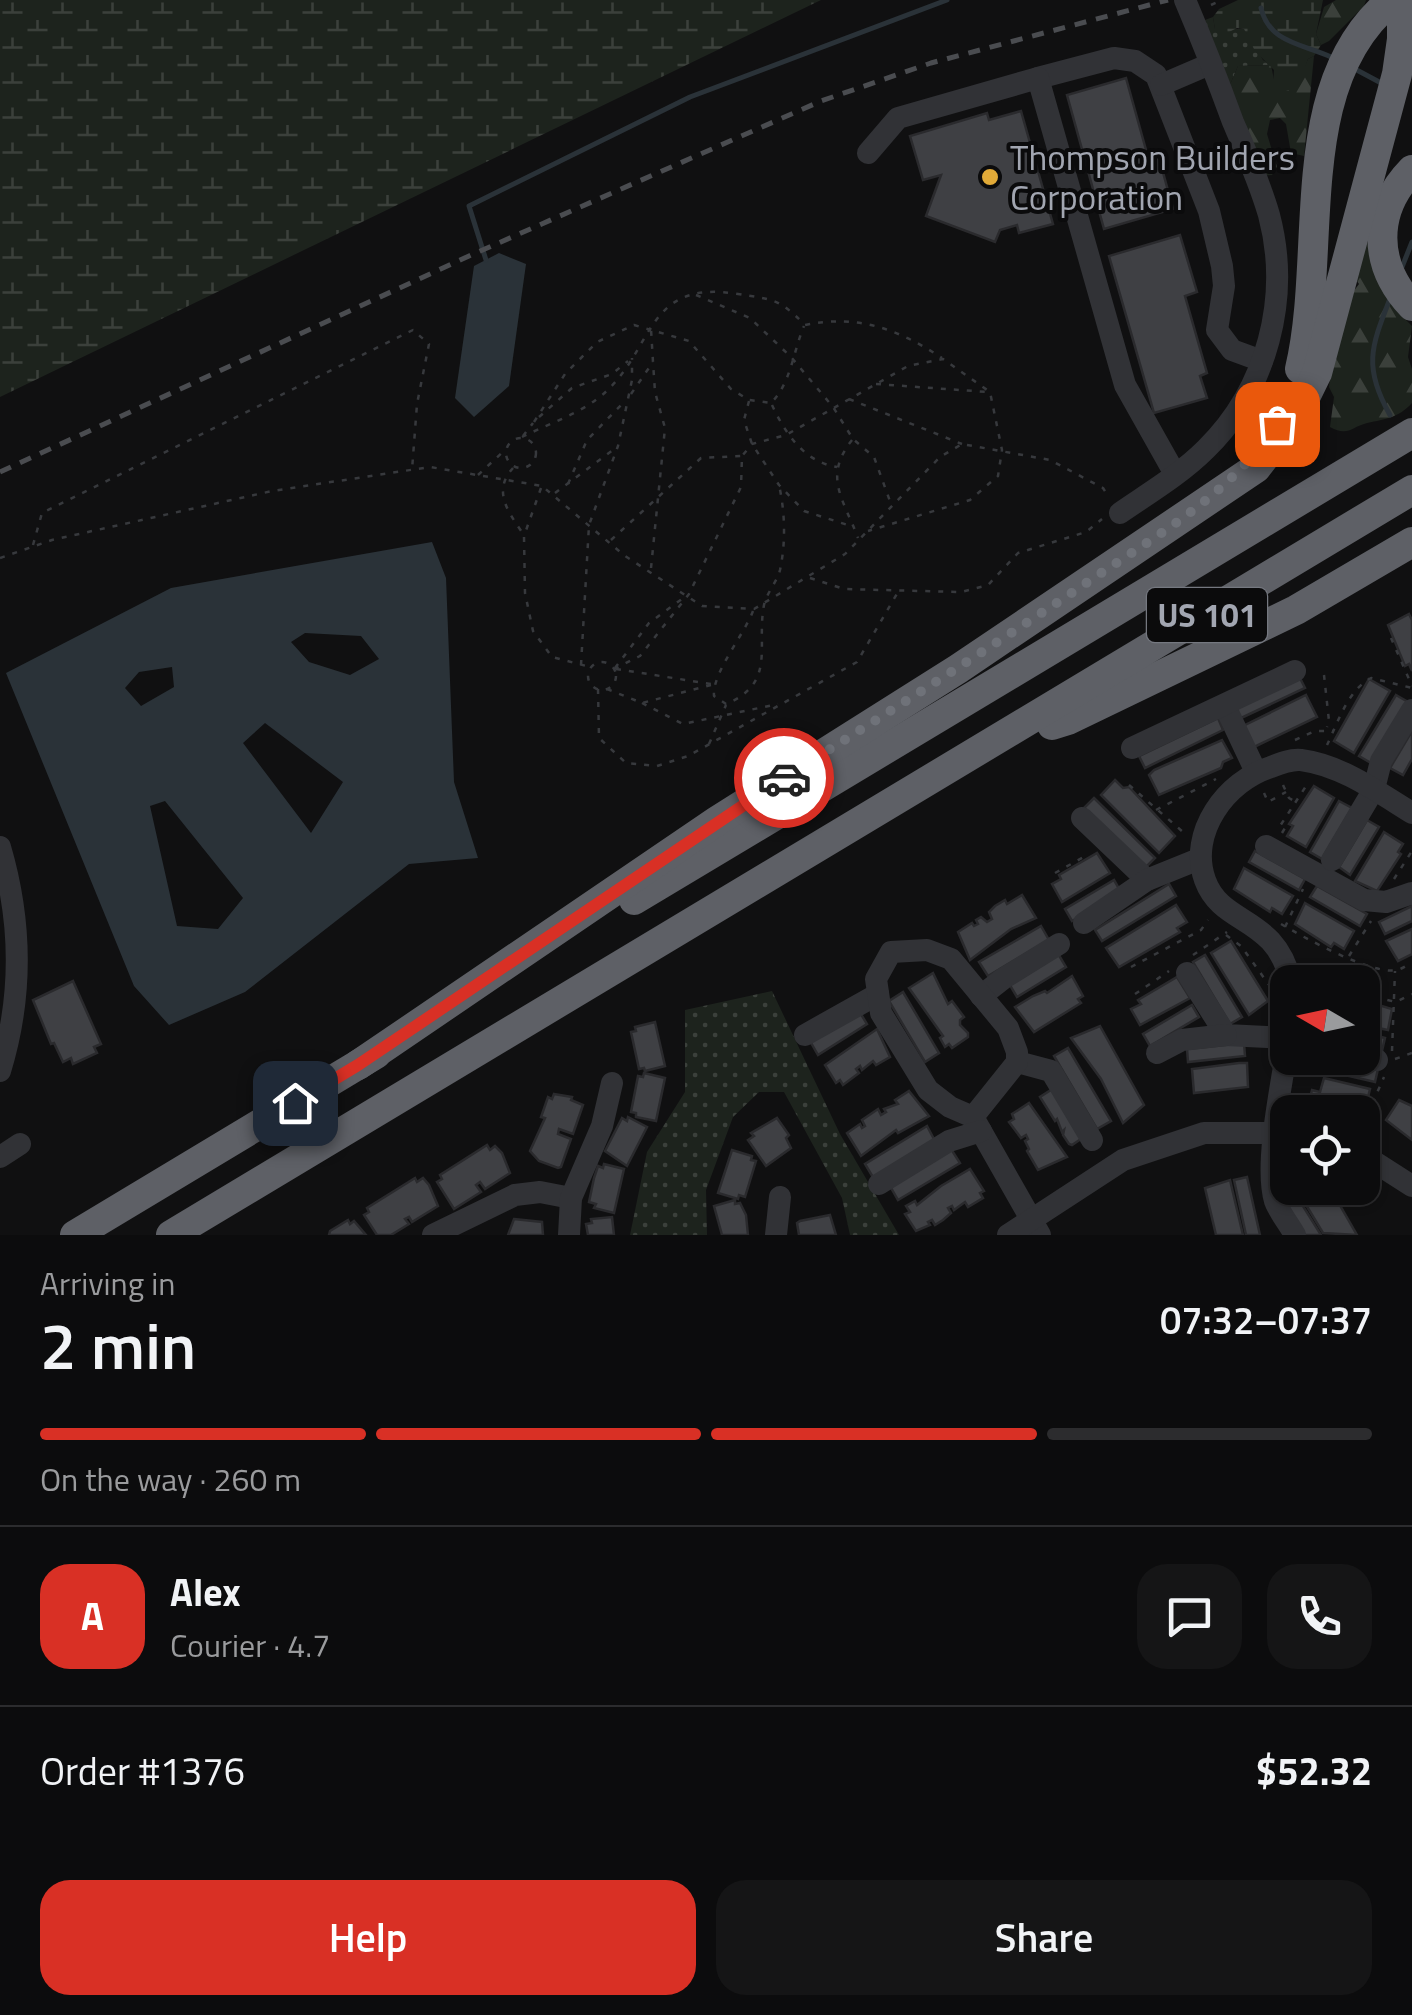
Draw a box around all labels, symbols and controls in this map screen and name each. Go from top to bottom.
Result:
place label: Thompson Builders Corporation [1010,130,1295,224]
marker: Thompson Builders Corporation [979,166,1001,188]
pin [1235,382,1320,467]
icon: bag [1250,397,1305,452]
road number: US 101 [1147,588,1267,642]
courier [734,728,834,828]
icon: car [757,751,812,806]
north arrow [1270,965,1380,1075]
map controls [1270,965,1380,1205]
pin [253,1061,338,1146]
icon: home [268,1076,323,1131]
button: locate [1270,1095,1380,1205]
text: Arriving in [40,1259,176,1307]
text: 07:32–07:37 [1160,1291,1372,1349]
text: 2 min [40,1295,196,1394]
text: On the way · 260 m [40,1455,301,1503]
text: Alex [170,1563,241,1621]
button: chat [1137,1564,1242,1669]
button: phone [1267,1564,1372,1669]
text: A [81,1587,104,1645]
text: Courier · 4.7 [170,1621,330,1669]
text: Order #1376 [40,1742,245,1800]
text: $52.32 [1256,1742,1372,1800]
button: Help [40,1880,696,1995]
button: Share [716,1880,1372,1995]

